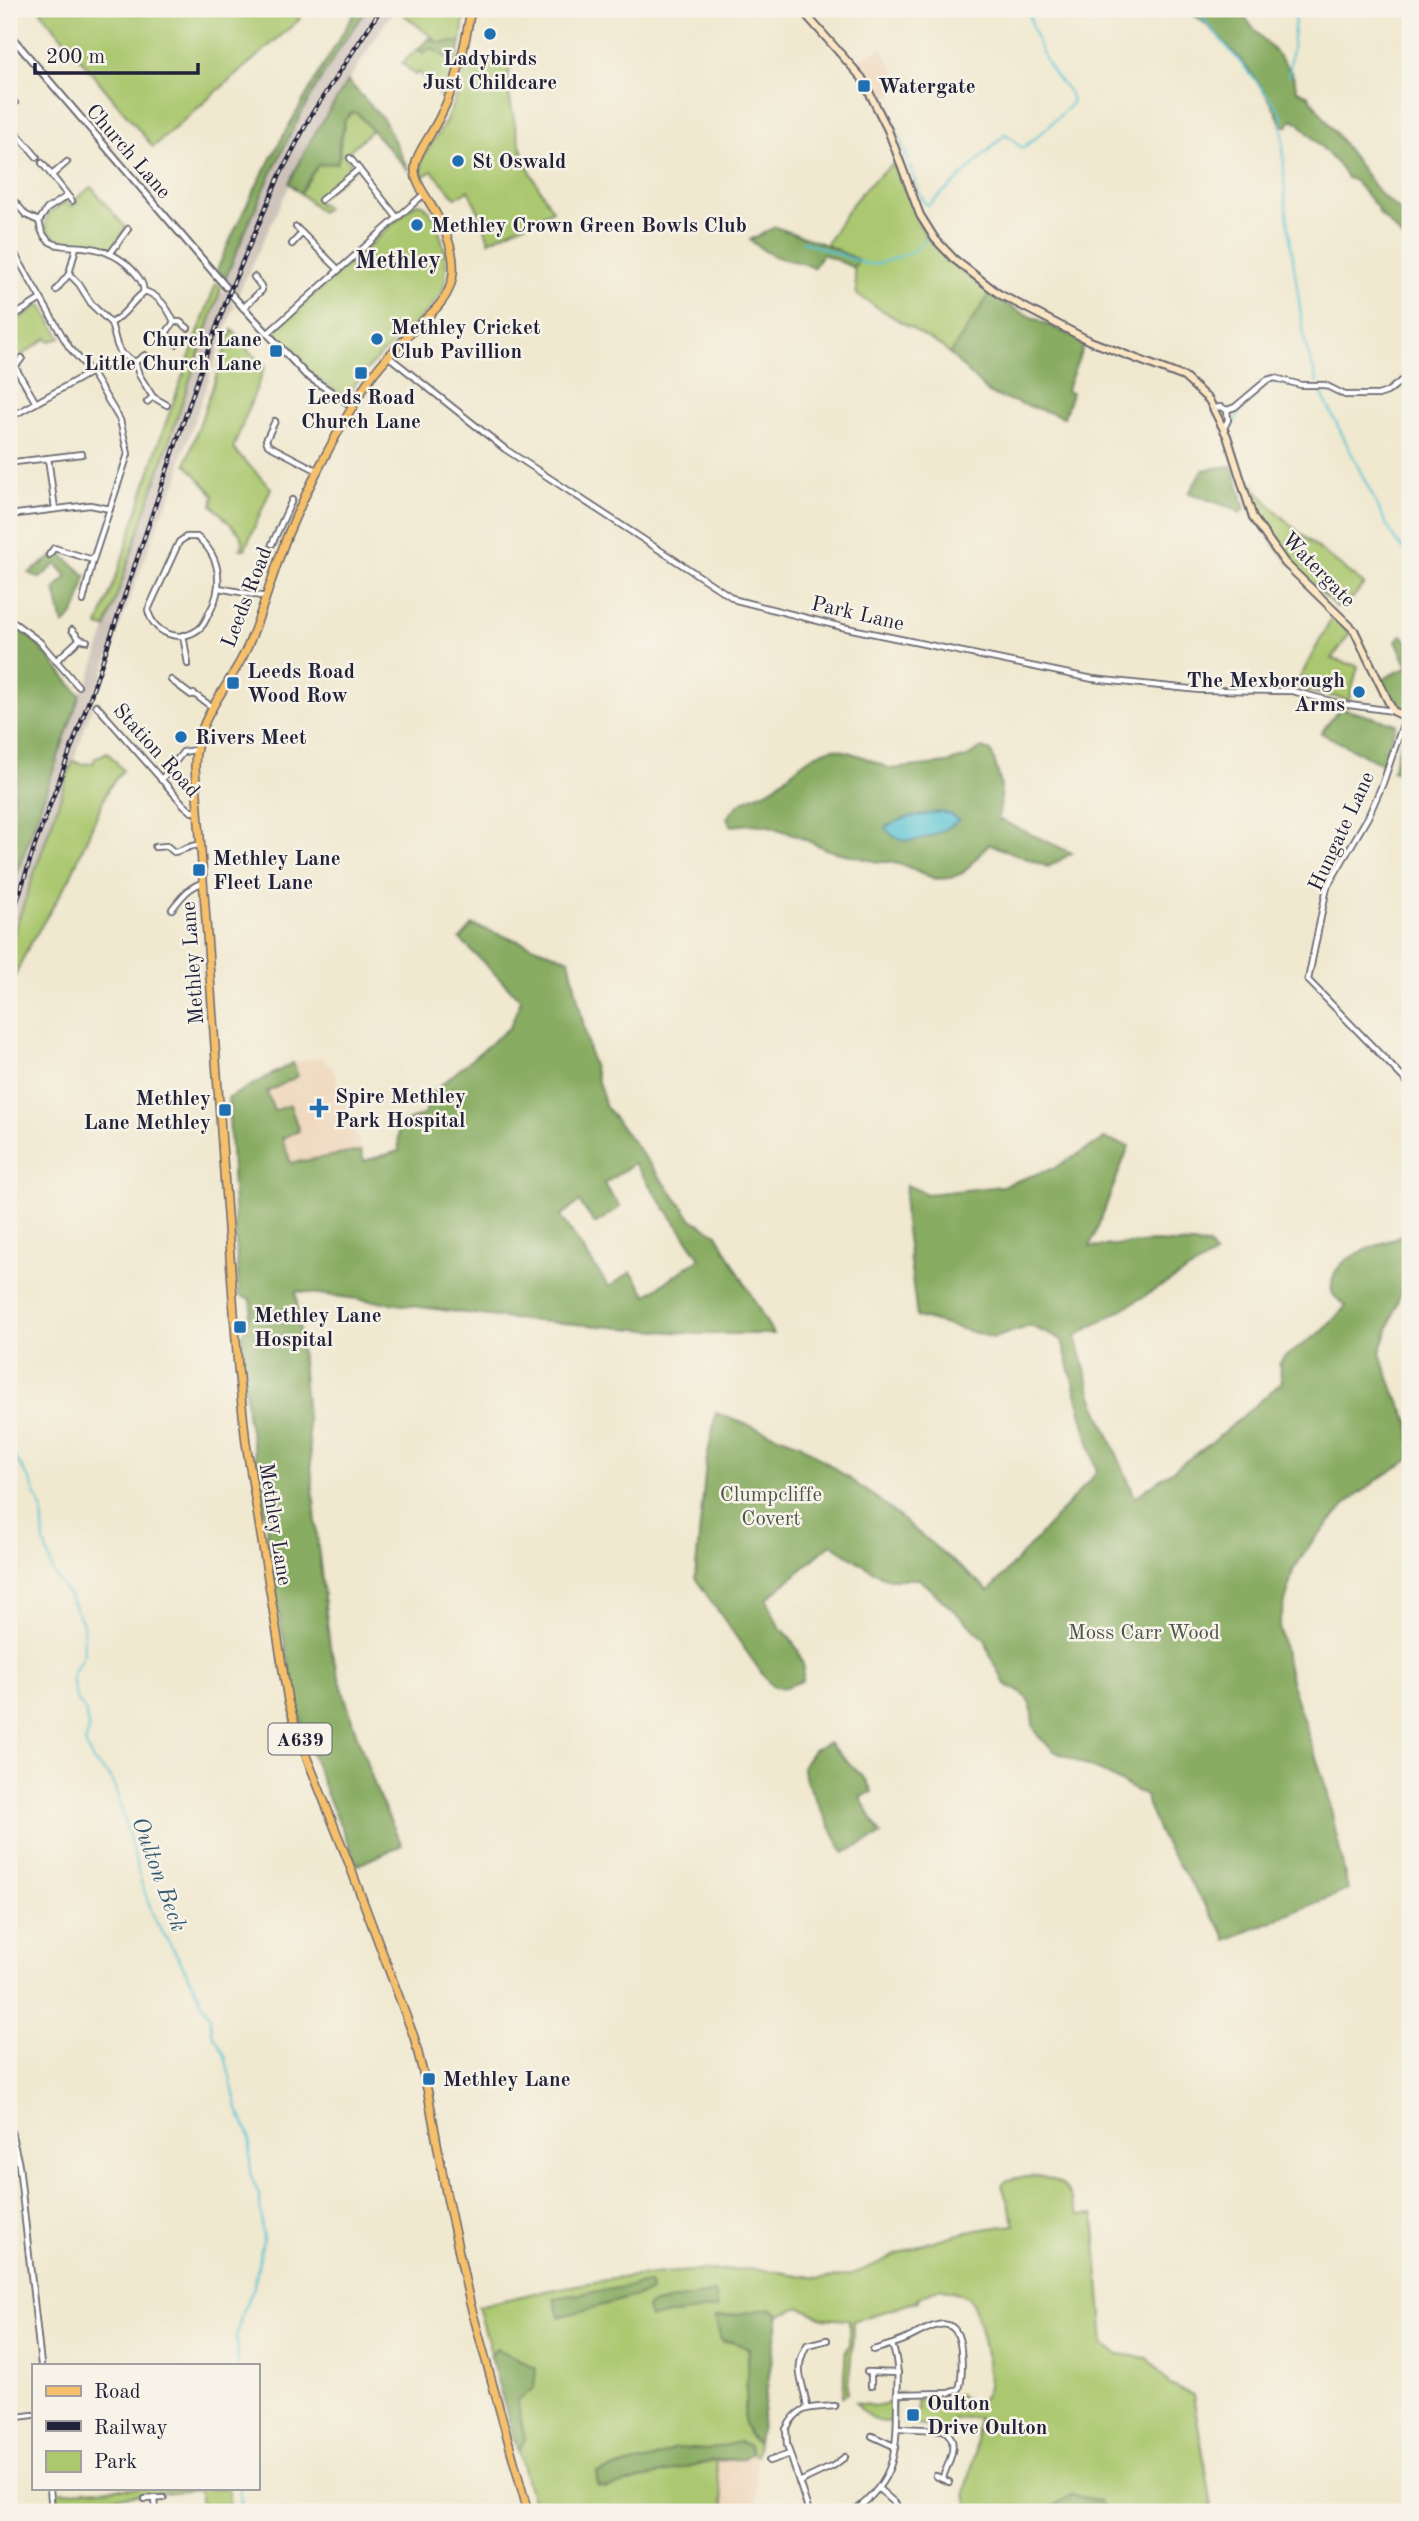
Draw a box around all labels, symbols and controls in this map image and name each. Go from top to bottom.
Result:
marker: Ladybirds Just Childcare [482,26,498,42]
scale bar [35,32,198,76]
text: 200 m [46,47,105,68]
place label: Ladybirds Just Childcare [423,49,557,94]
place label: Watergate [878,77,976,98]
marker: Watergate [856,78,872,94]
street label: Church Lane [81,101,174,203]
place label: St Oswald [472,152,566,173]
marker: St Oswald [450,153,466,169]
place label: Methley Crown Green Bowls Club [431,216,747,237]
marker: Methley Crown Green Bowls Club [409,217,425,233]
district label: Methley [355,250,441,274]
place label: Methley Cricket Club Pavillion [391,318,541,363]
place label: Church Lane Little Church Lane [84,330,262,375]
marker: Methley Cricket Club Pavillion [369,331,385,347]
marker: Church Lane Little Church Lane [268,343,284,359]
marker: Leeds Road Church Lane [353,365,369,381]
place label: Leeds Road Church Lane [301,388,421,433]
street label: Watergate [1277,528,1359,612]
street label: Leeds Road [219,544,276,651]
street label: Park Lane [809,594,906,635]
place label: Leeds Road Wood Row [247,662,355,707]
place label: The Mexborough Arms [1187,671,1345,716]
marker: Leeds Road Wood Row [225,675,241,691]
marker: The Mexborough Arms [1351,684,1367,700]
street label: Station Road [109,700,203,802]
place label: Rivers Meet [195,728,307,749]
marker: Rivers Meet [173,729,189,745]
street label: Hungate Lane [1306,769,1379,895]
place label: Methley Lane Fleet Lane [213,849,341,894]
marker: Methley Lane Fleet Lane [191,862,207,878]
street label: Methley Lane [179,900,208,1025]
place label: Spire Methley Park Hospital [335,1087,466,1132]
place label: Methley Lane Methley [83,1089,211,1134]
marker: Spire Methley Park Hospital [309,1098,329,1118]
marker: Methley Lane Methley [217,1102,233,1118]
place label: Methley Lane Hospital [254,1306,382,1351]
marker: Methley Lane Hospital [232,1319,248,1335]
street label: Methley Lane [254,1461,295,1587]
park label: Clumpcliffe Covert [720,1485,822,1530]
park label: Moss Carr Wood [1068,1623,1220,1644]
road number: A639 [268,1723,332,1754]
water label: Oulton Beck [127,1814,190,1935]
place label: Methley Lane [443,2070,571,2091]
marker: Methley Lane [421,2071,437,2087]
legend [32,2364,259,2490]
text: Road [94,2382,141,2403]
place label: Oulton Drive Oulton [927,2394,1047,2439]
marker: Oulton Drive Oulton [905,2407,921,2423]
text: Railway [94,2418,168,2439]
text: Park [94,2452,137,2473]

